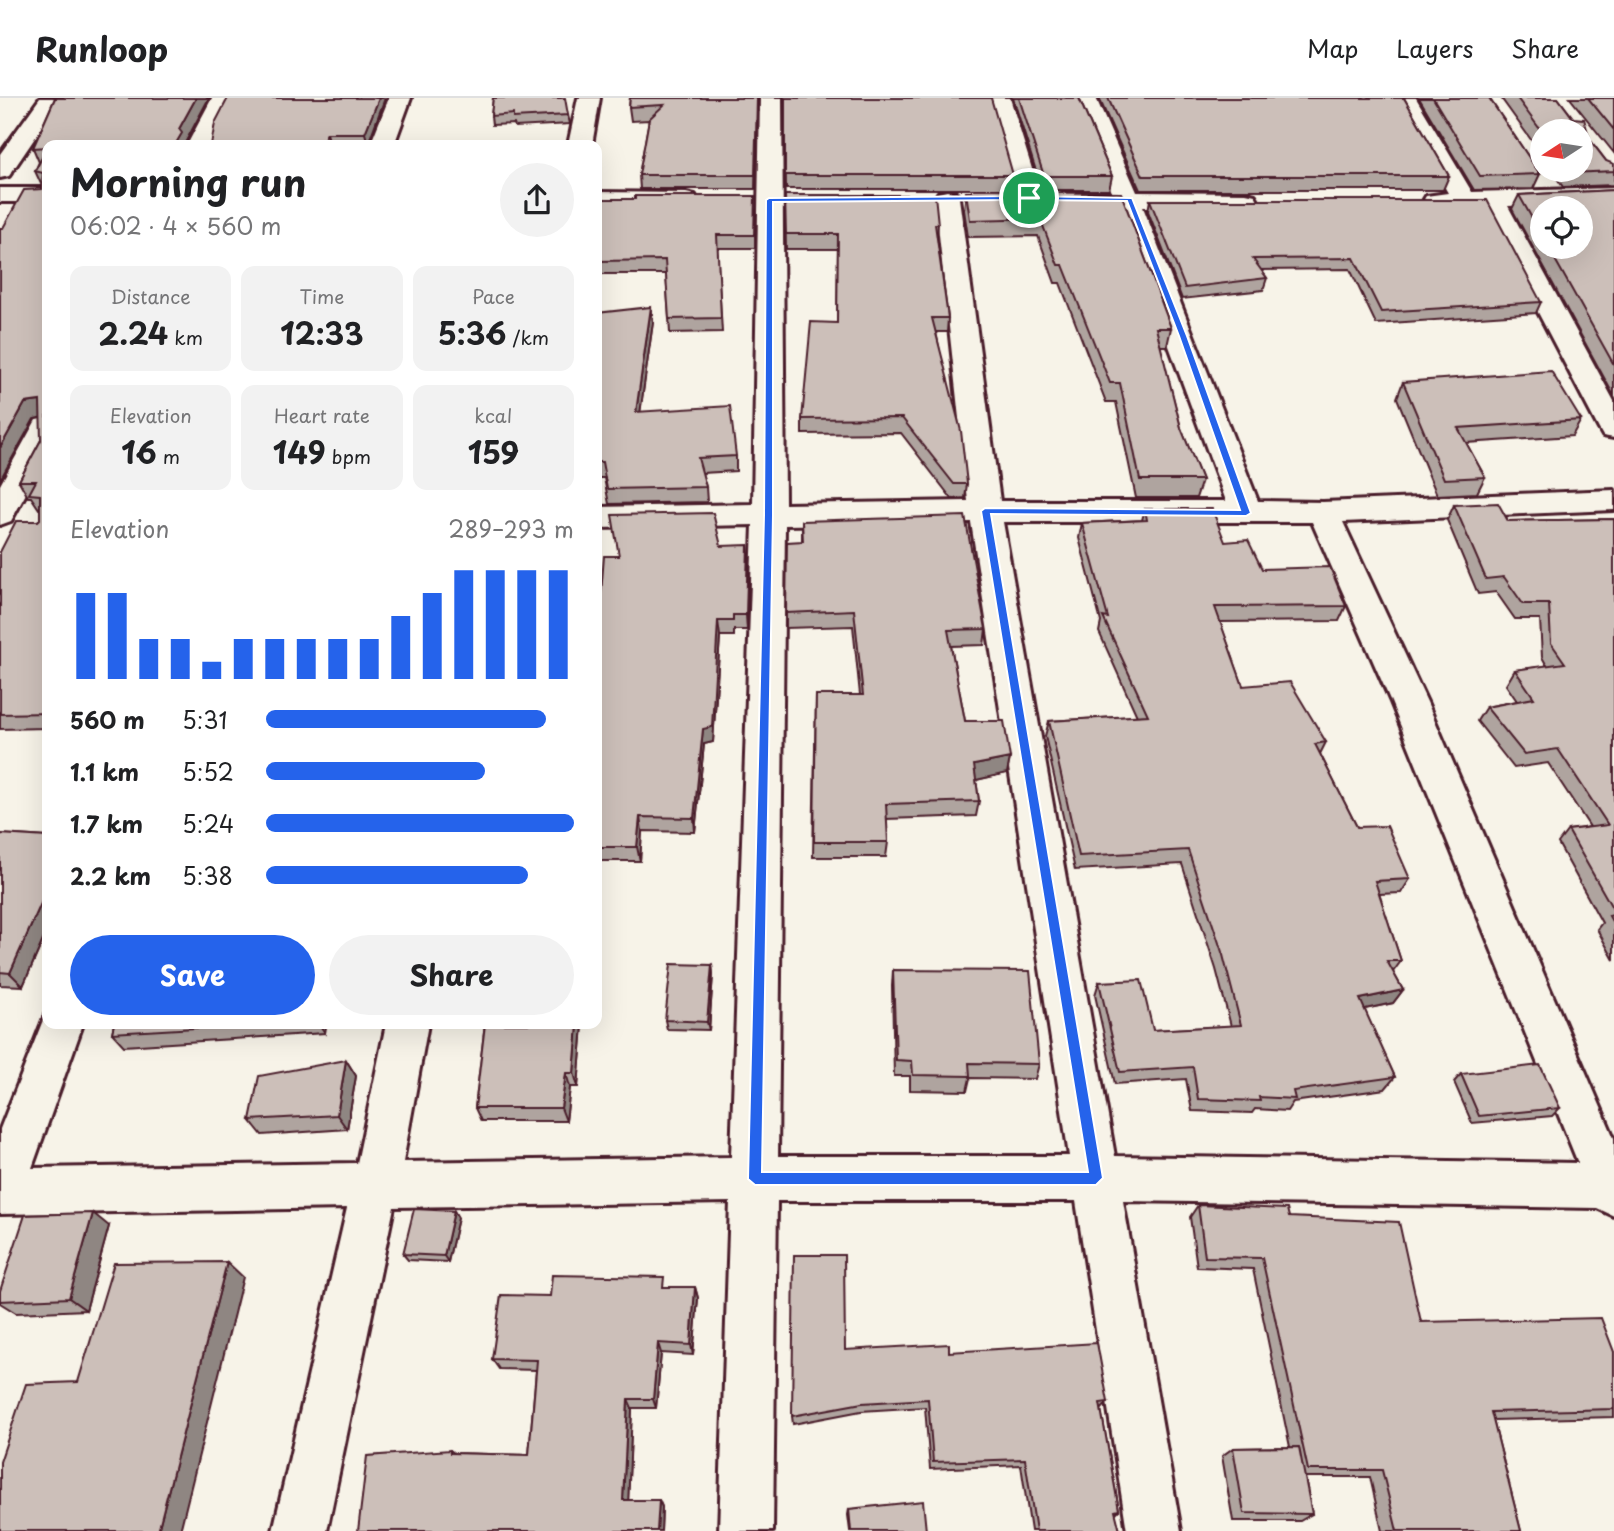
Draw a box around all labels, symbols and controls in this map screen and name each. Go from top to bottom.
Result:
text: Runloop [35,23,168,73]
text: Map [1307,30,1358,66]
text: Layers [1396,30,1473,66]
text: Share [1511,30,1579,66]
north arrow [1530,119,1592,182]
map controls [1530,119,1593,259]
text: Morning run [70,153,306,210]
button: share [500,163,574,237]
pin [999,168,1059,228]
icon: arrive [1010,179,1048,217]
button: locate [1530,196,1593,259]
text: 06:02 · 4 × 560 m [70,208,281,243]
text: Distance [111,282,191,310]
text: Time [300,282,344,310]
text: Pace [472,282,515,310]
text: 2.24 [98,310,168,355]
text: 12:33 [280,310,364,355]
text: 5:36 [438,310,506,355]
text: km [168,323,203,351]
text: /km [506,323,549,351]
text: Elevation [110,401,192,429]
text: Heart rate [274,401,370,429]
text: kcal [474,401,512,429]
text: 16 [121,429,157,474]
text: 149 [273,429,326,474]
text: 159 [468,429,519,474]
text: m [157,442,180,470]
text: bpm [326,442,371,470]
text: Elevation [70,511,169,546]
text: 289–293 m [448,511,574,546]
text: 560 m [70,702,145,737]
text: 5:31 [182,702,227,737]
text: 1.1 km [70,754,139,789]
text: 5:52 [182,754,234,789]
text: 1.7 km [70,806,143,841]
text: 5:24 [182,806,234,841]
text: 2.2 km [70,858,151,893]
text: 5:38 [182,858,233,893]
button: Save [70,935,315,1015]
button: Share [329,935,574,1015]

